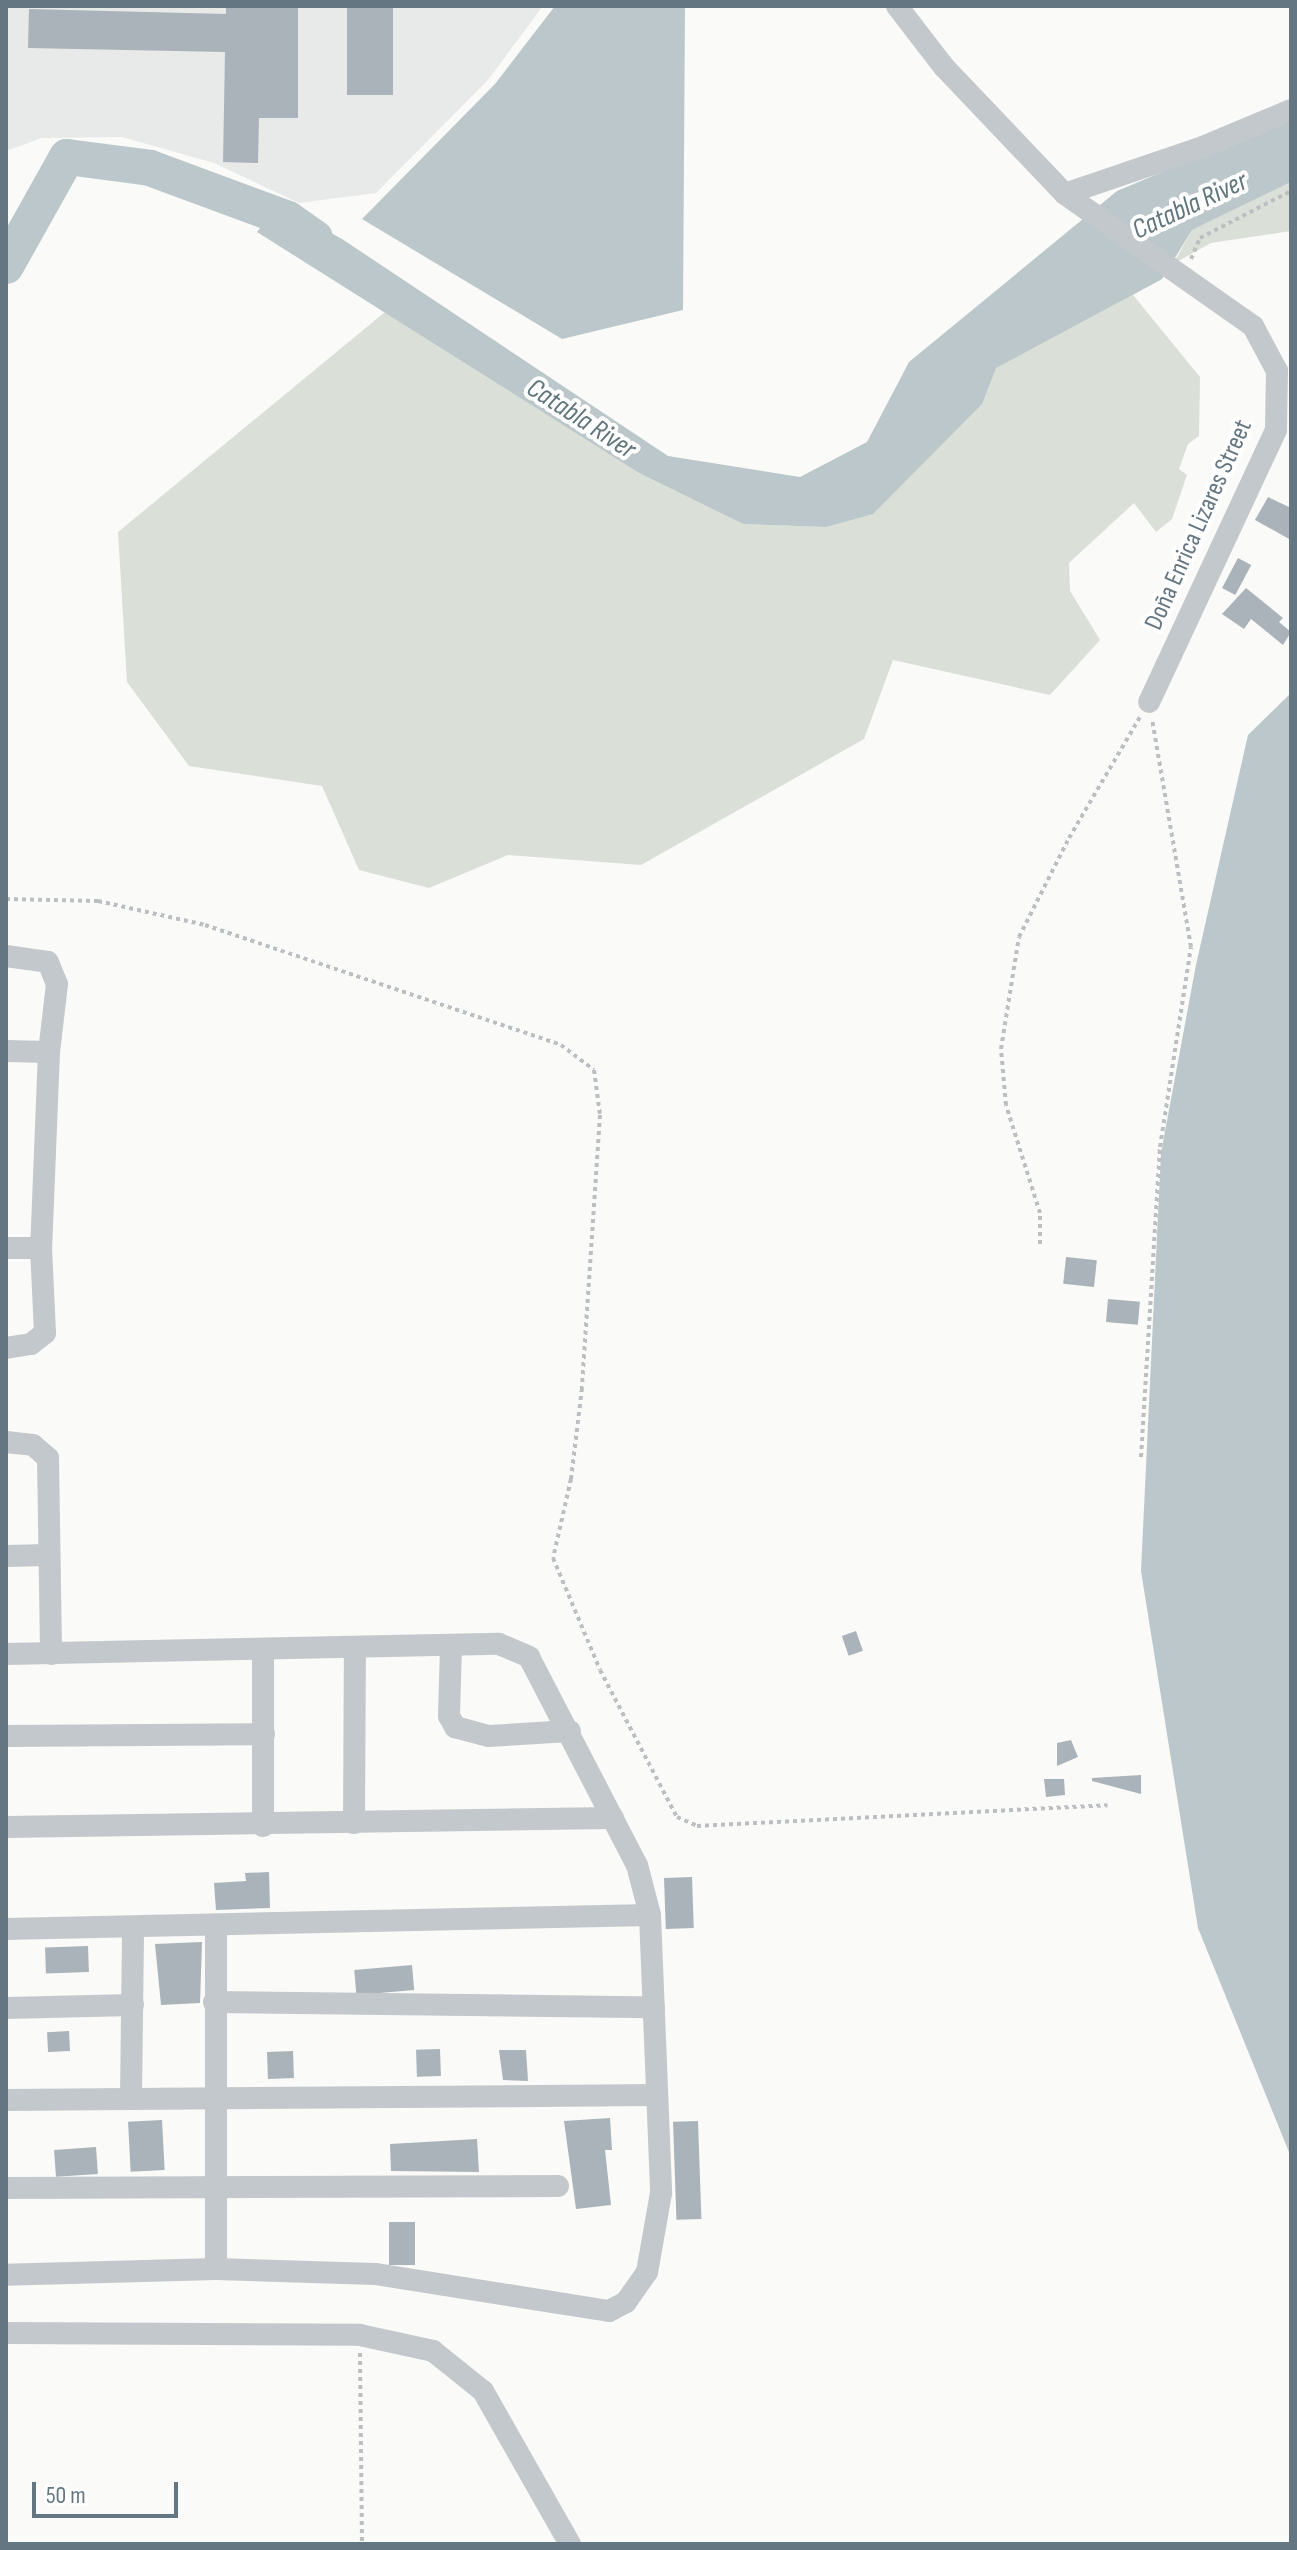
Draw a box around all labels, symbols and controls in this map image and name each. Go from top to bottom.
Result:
water label: Catabla River [1127,165,1253,247]
water label: Catabla River [520,371,642,467]
street label: Doña Enrica Lizares Street [1139,415,1259,635]
scale bar [36,2466,182,2516]
text: 50 m [46,2481,86,2510]

